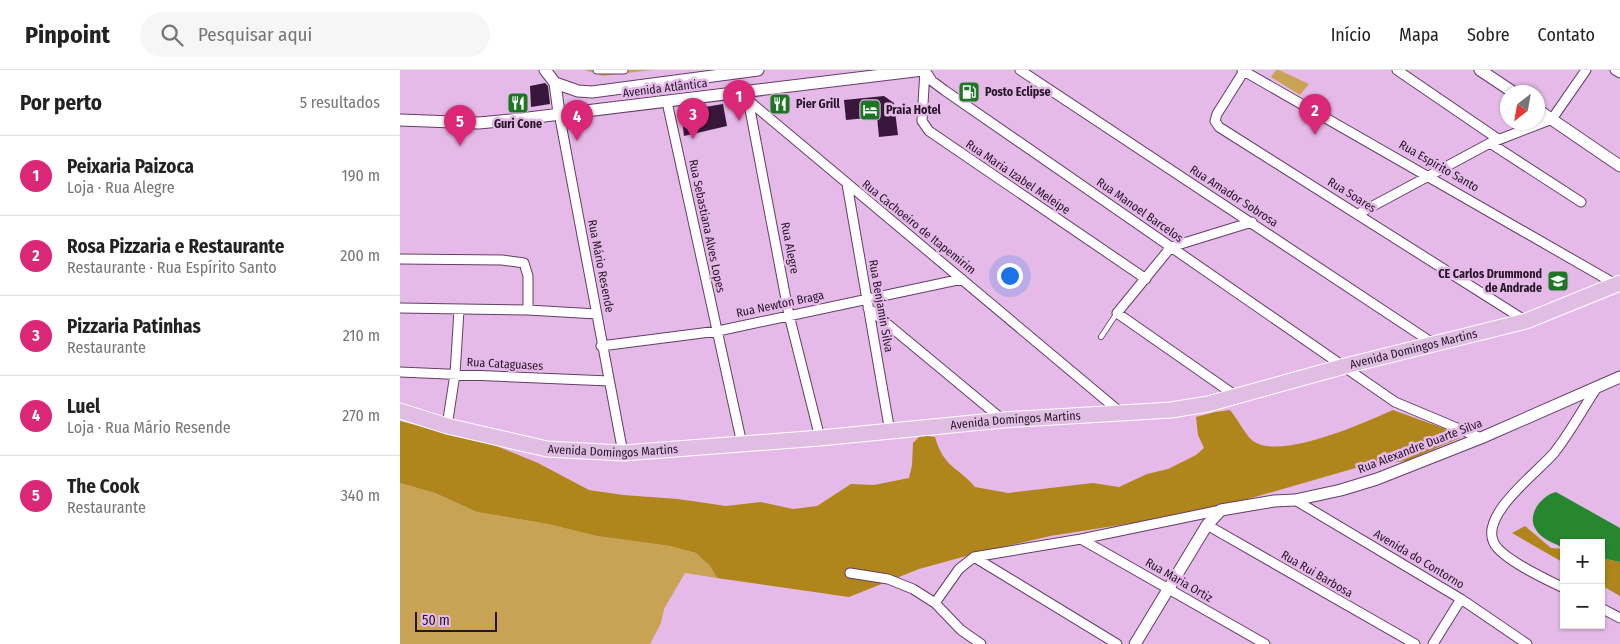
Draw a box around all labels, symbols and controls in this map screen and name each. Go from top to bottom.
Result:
search box [140,12,490,57]
text: Pinpoint [25,21,110,49]
icon: search [158,21,186,49]
text: Pesquisar aqui [198,23,312,46]
text: Início [1331,24,1371,46]
text: Mapa [1399,24,1439,46]
text: Sobre [1467,24,1510,46]
text: Contato [1538,24,1595,46]
street label: Avenida Atlântica [622,76,708,100]
pin: 1 [723,80,755,121]
fuel station icon: Posto Eclipse [957,80,981,104]
place label: Posto Eclipse [985,85,1051,99]
north arrow [1500,85,1545,130]
text: Por perto [20,90,102,116]
restaurant icon: Guri Cone [506,91,530,115]
restaurant icon: Pier Grill [768,92,792,116]
text: 5 resultados [300,93,380,112]
pin: 2 [1299,94,1331,135]
place label: Pier Grill [796,97,840,111]
pin: 3 [677,98,709,139]
hotel icon: Praia Hotel [858,98,882,122]
pin: 4 [561,100,593,141]
place label: Praia Hotel [886,103,942,117]
pin: 5 [444,105,476,146]
place label: Guri Cone [494,117,542,131]
street label: Rua Maria Izabel Meleipe [963,137,1073,217]
street label: Rua Espírito Santo [1397,137,1481,195]
text: Peixaria Paizoca [67,155,194,178]
street label: Rua Sebastiana Alves Lopes [686,158,728,294]
street label: Rua Amador Sobrosa [1187,162,1281,230]
text: 1 [33,166,39,185]
text: 190 m [342,166,380,185]
street label: Rua Manoel Barcelos [1094,175,1186,245]
street label: Rua Soares [1325,175,1379,215]
street label: Rua Cachoeiro de Itapemirim [859,177,979,277]
text: Loja · Rua Alegre [67,178,175,197]
street label: Rua Mário Resende [585,218,617,314]
street label: Rua Alegre [778,221,802,275]
text: Rosa Pizzaria e Restaurante [67,235,284,258]
text: 2 [32,246,40,265]
text: 200 m [340,246,380,265]
text: Restaurante · Rua Espírito Santo [67,258,277,277]
street label: Rua Benjamin Silva [866,259,896,353]
your location [997,263,1023,289]
place label: CE Carlos Drummond de Andrade [1438,267,1542,295]
school or university icon: CE Carlos Drummond de Andrade [1546,269,1570,293]
street label: Rua Newton Braga [735,288,825,320]
text: Pizzaria Patinhas [67,315,201,338]
text: 3 [32,326,40,345]
text: 210 m [343,326,380,345]
street label: Avenida Domingos Martins [1348,326,1479,372]
text: Restaurante [67,338,146,357]
street label: Rua Cataguases [466,355,544,373]
text: Luel [67,395,100,418]
text: 4 [32,406,40,425]
text: 270 m [342,406,380,425]
street label: Avenida Domingos Martins [950,408,1081,432]
street label: Rua Alexandre Duarte Silva [1356,416,1484,476]
text: Loja · Rua Mário Resende [67,418,231,437]
street label: Avenida Domingos Martins [547,442,679,460]
text: The Cook [67,475,139,498]
text: 5 [32,486,40,505]
text: 340 m [341,486,380,505]
text: Restaurante [67,498,146,517]
street label: Avenida do Contorno [1371,526,1467,592]
map controls [1560,539,1605,629]
button: + [1560,539,1605,584]
street label: Rua Rui Barbosa [1279,548,1355,600]
street label: Rua Maria Ortiz [1143,555,1215,605]
button: − [1560,584,1605,629]
scale bar [415,609,498,632]
text: 50 m [422,612,450,629]

